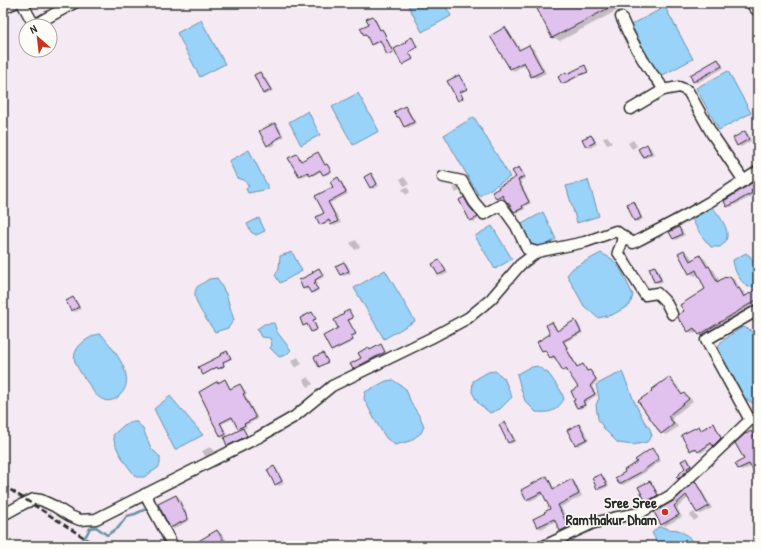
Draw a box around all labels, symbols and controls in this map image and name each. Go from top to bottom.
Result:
north arrow [18,18,58,58]
text: N [27,22,39,37]
place label: Sree Sree Ramthakur Dham [566,492,657,530]
marker: Sree Sree Ramthakur Dham [660,507,670,517]

